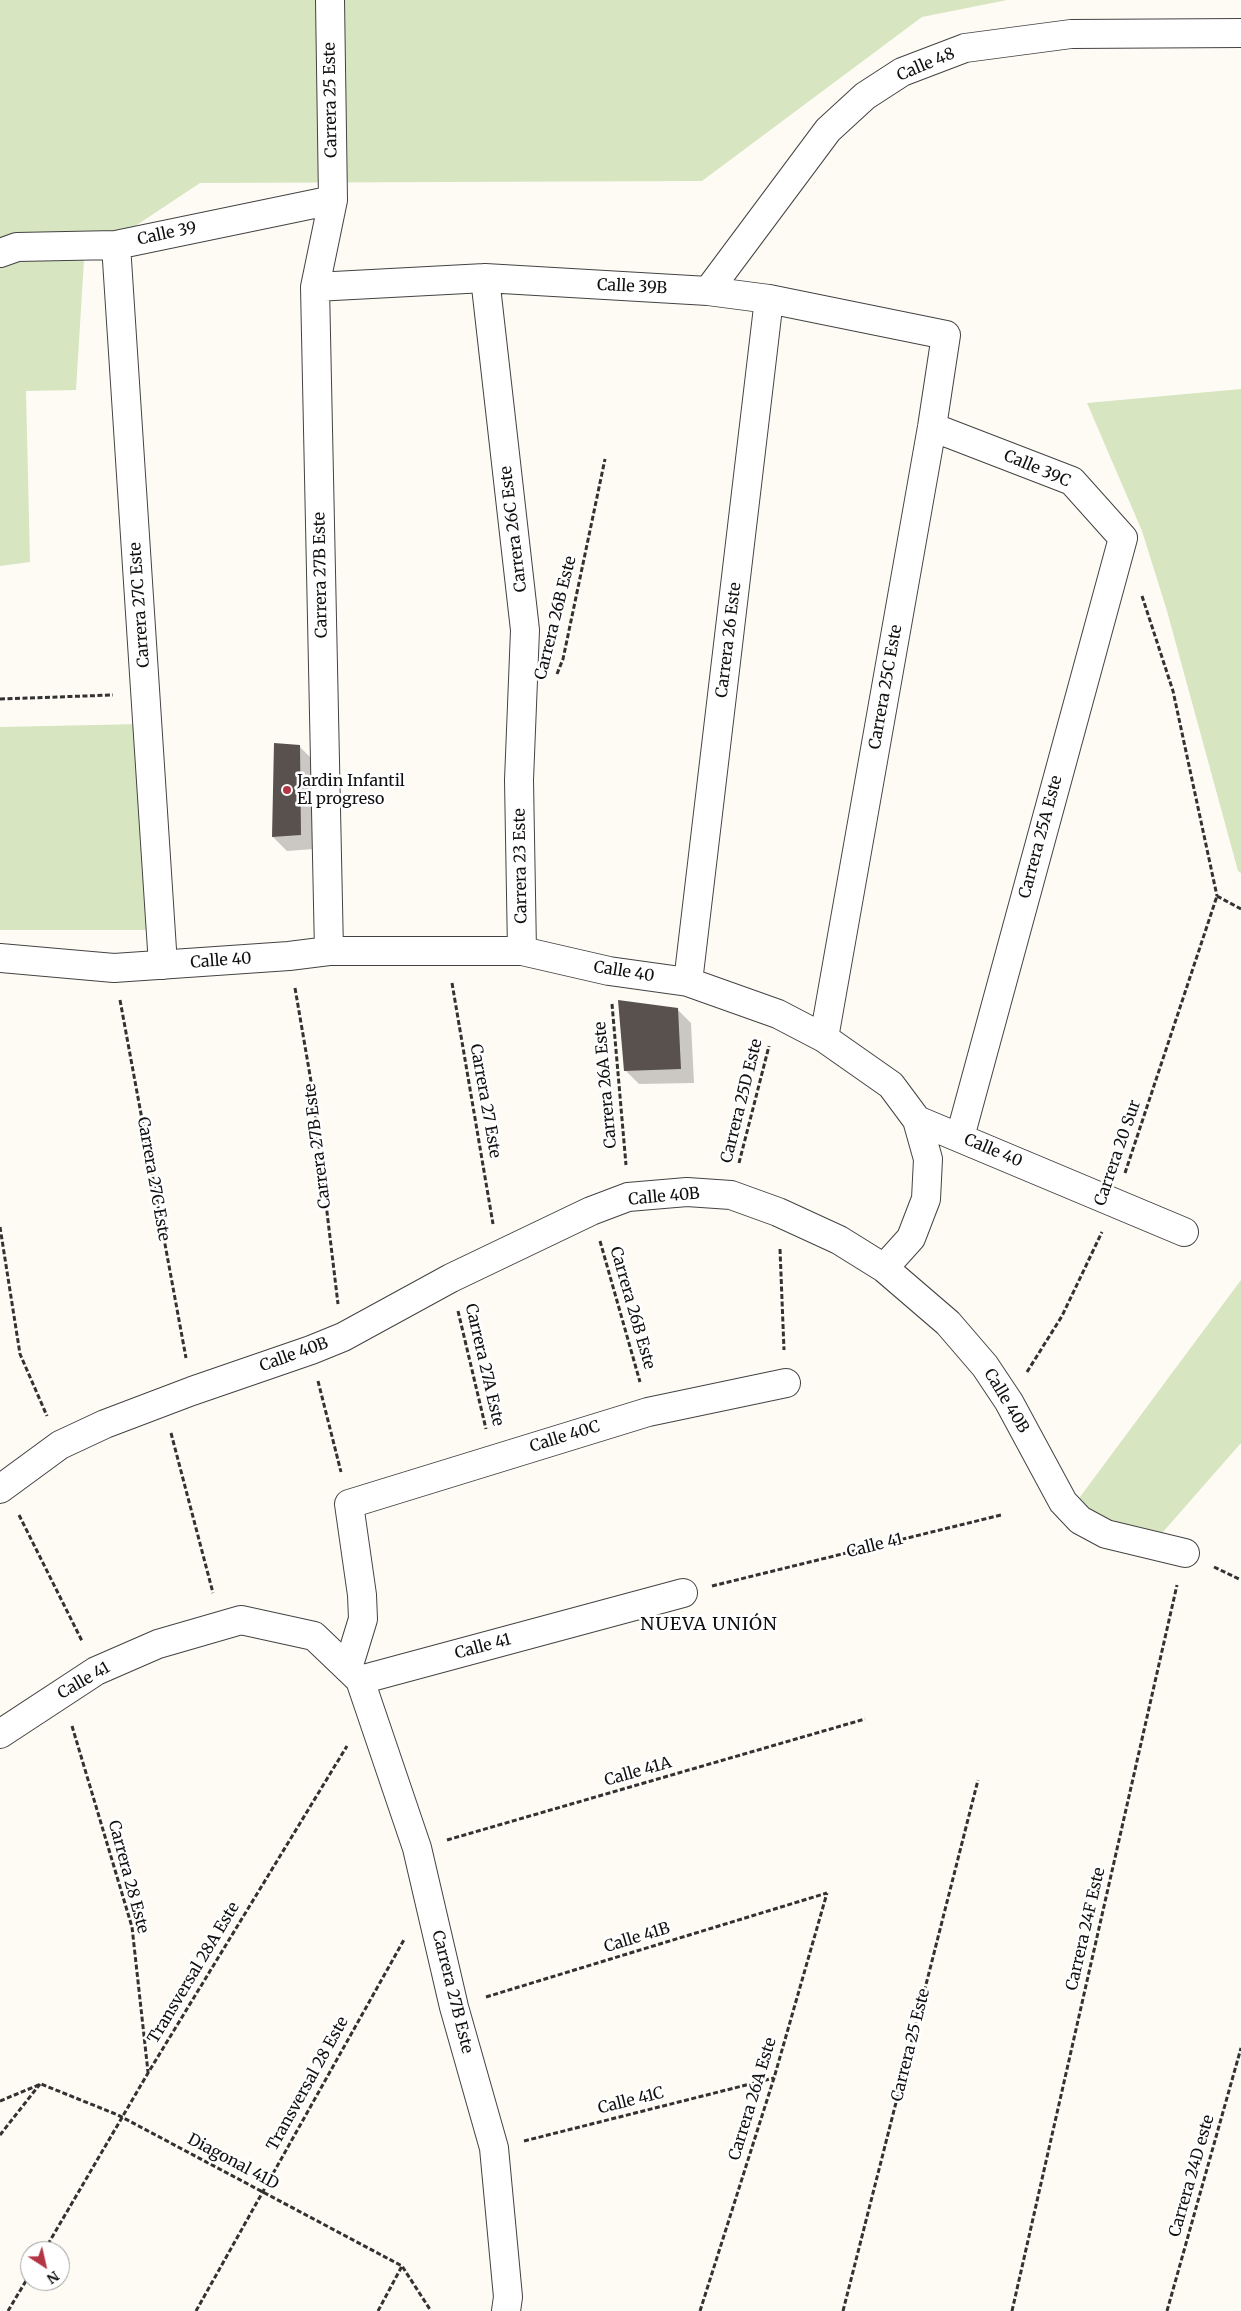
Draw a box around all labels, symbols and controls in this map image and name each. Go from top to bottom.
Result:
street label: Carrera 25 Este [320,42,342,158]
street label: Calle 48 [894,44,958,86]
street label: Calle 39 [136,218,198,250]
street label: Calle 39B [597,276,667,298]
street label: Calle 39C [1001,446,1073,492]
street label: Carrera 26C Este [497,465,531,593]
street label: Carrera 27B Este [310,512,332,638]
street label: Carrera 27C Este [126,542,154,668]
street label: Carrera 26B Este [531,554,581,682]
street label: Carrera 26 Este [712,581,746,699]
street label: Carrera 25C Este [866,623,906,751]
place label: Jardin Infantil El progreso [297,771,405,809]
street label: Carrera 25A Este [1015,774,1067,900]
marker: Jardin Infantil El progreso [281,784,293,796]
street label: Carrera 23 Este [510,808,532,924]
street label: Calle 40 [190,949,252,973]
street label: Calle 40 [592,958,656,986]
street label: Carrera 26A Este [591,1021,621,1149]
street label: Carrera 25D Este [717,1037,767,1165]
street label: Carrera 27 Este [466,1043,504,1159]
street label: Carrera 27B Este [301,1082,335,1210]
street label: Carrera 20 Sur [1091,1098,1145,1208]
street label: Carrera 27C Este [133,1115,173,1243]
street label: Calle 40 [961,1130,1025,1172]
street label: Calle 40B [628,1184,700,1210]
street label: Carrera 26B Este [605,1245,659,1371]
street label: Carrera 27A Este [461,1302,507,1428]
street label: Calle 40B [257,1334,331,1376]
street label: Calle 40B [979,1365,1033,1437]
street label: Calle 40C [528,1417,602,1457]
street label: Calle 41 [845,1530,905,1562]
district label: NUEVA UNIÓN [639,1614,779,1636]
street label: Calle 41 [453,1630,513,1664]
street label: Calle 41 [54,1658,114,1704]
street label: Calle 41A [602,1753,674,1791]
street label: Carrera 28 Este [104,1818,152,1936]
street label: Carrera 24F Este [1063,1866,1109,1992]
street label: Transversal 28A Este [144,1899,244,2047]
street label: Calle 41B [602,1919,672,1957]
street label: Carrera 27B Este [427,1929,477,2055]
street label: Carrera 25 Este [888,1987,934,2103]
street label: Transversal 28 Este [263,2014,353,2154]
street label: Carrera 26A Este [725,2035,781,2163]
street label: Calle 41C [596,2084,666,2118]
street label: Carrera 24D este [1165,2113,1219,2239]
street label: Diagonal 41D [184,2130,282,2194]
north arrow [20,2241,70,2291]
text: N [43,2267,63,2288]

